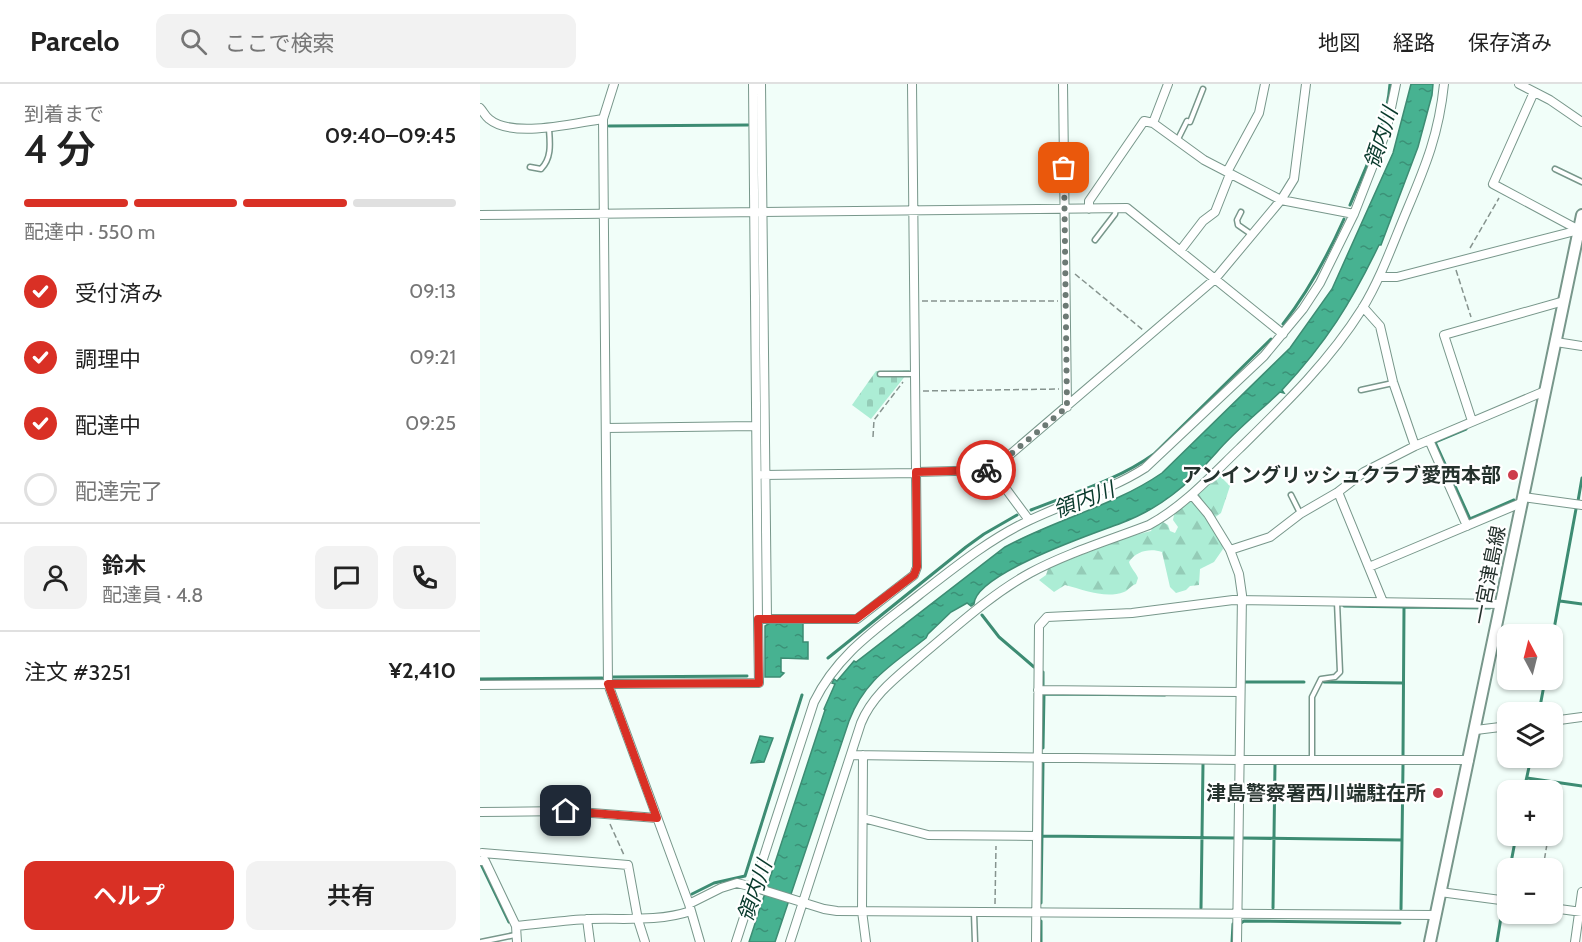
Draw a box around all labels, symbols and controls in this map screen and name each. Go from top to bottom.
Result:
search box [156,14,576,68]
text: Parcelo [30,24,120,58]
icon: search [177,25,210,58]
text: ここで検索 [225,30,335,57]
text: 地図 [1318,30,1360,55]
text: 経路 [1393,30,1435,55]
text: 保存済み [1468,30,1552,55]
text: 到着まで [24,102,104,126]
water label: 領内川 [1359,102,1403,172]
text: 09:40–09:45 [325,122,456,149]
text: 4 分 [24,125,95,173]
pin [1038,142,1089,193]
icon: bag [1047,151,1080,184]
text: 配達中 · 550 m [24,220,155,244]
icon: check [24,275,57,308]
text: 09:13 [409,279,456,303]
text: 受付済み [75,280,163,307]
icon: check [24,341,57,374]
text: 09:21 [410,345,456,369]
text: 調理中 [75,346,141,373]
icon: check [24,407,57,440]
text: 09:25 [405,411,456,435]
text: 配達中 [75,412,141,439]
courier [956,440,1016,500]
icon: bike [970,454,1003,487]
place label: アンイングリッシュクラブ愛西本部 [1182,463,1501,487]
marker: アンイングリッシュクラブ愛西本部 [1506,468,1520,482]
water label: 領内川 [1050,476,1120,522]
text: 配達完了 [75,478,163,505]
street label: 一宮津島線 [1468,524,1510,626]
button: person [24,546,87,609]
button: chat [315,546,378,609]
button: phone [393,546,456,609]
text: 鈴木 [102,552,146,579]
text: 配達員 · 4.8 [102,583,203,607]
north arrow [1497,624,1563,690]
map controls [1497,624,1563,924]
text: ¥2,410 [389,657,456,684]
text: 注文 #3251 [24,659,131,686]
button: layers [1497,702,1563,768]
button: + [1497,780,1563,846]
place label: 津島警察署西川端駐在所 [1206,781,1426,805]
pin [540,785,591,836]
marker: 津島警察署西川端駐在所 [1431,786,1445,800]
icon: home [549,794,582,827]
water label: 領内川 [732,855,777,925]
button: − [1497,858,1563,924]
button: ヘルプ [24,861,234,930]
button: 共有 [246,861,456,930]

